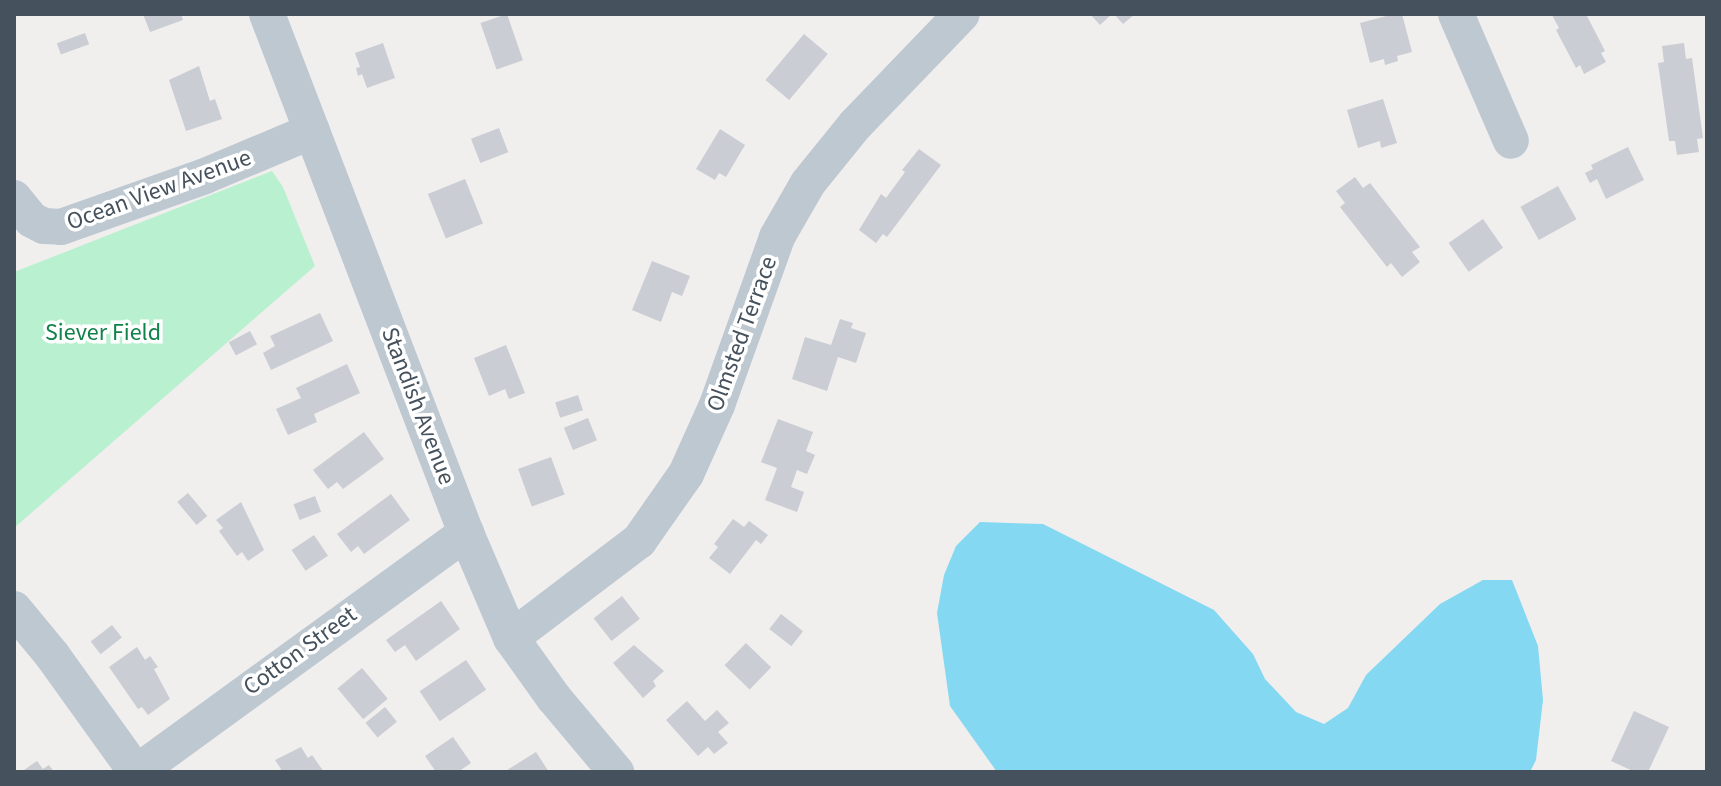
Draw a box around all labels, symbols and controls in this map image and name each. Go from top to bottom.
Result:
street label: Ocean View Avenue [63,143,255,237]
street label: Olmsted Terrace [701,252,783,416]
park label: Siever Field [45,319,161,347]
street label: Standish Avenue [375,323,461,489]
street label: Cotton Street [238,600,362,702]

